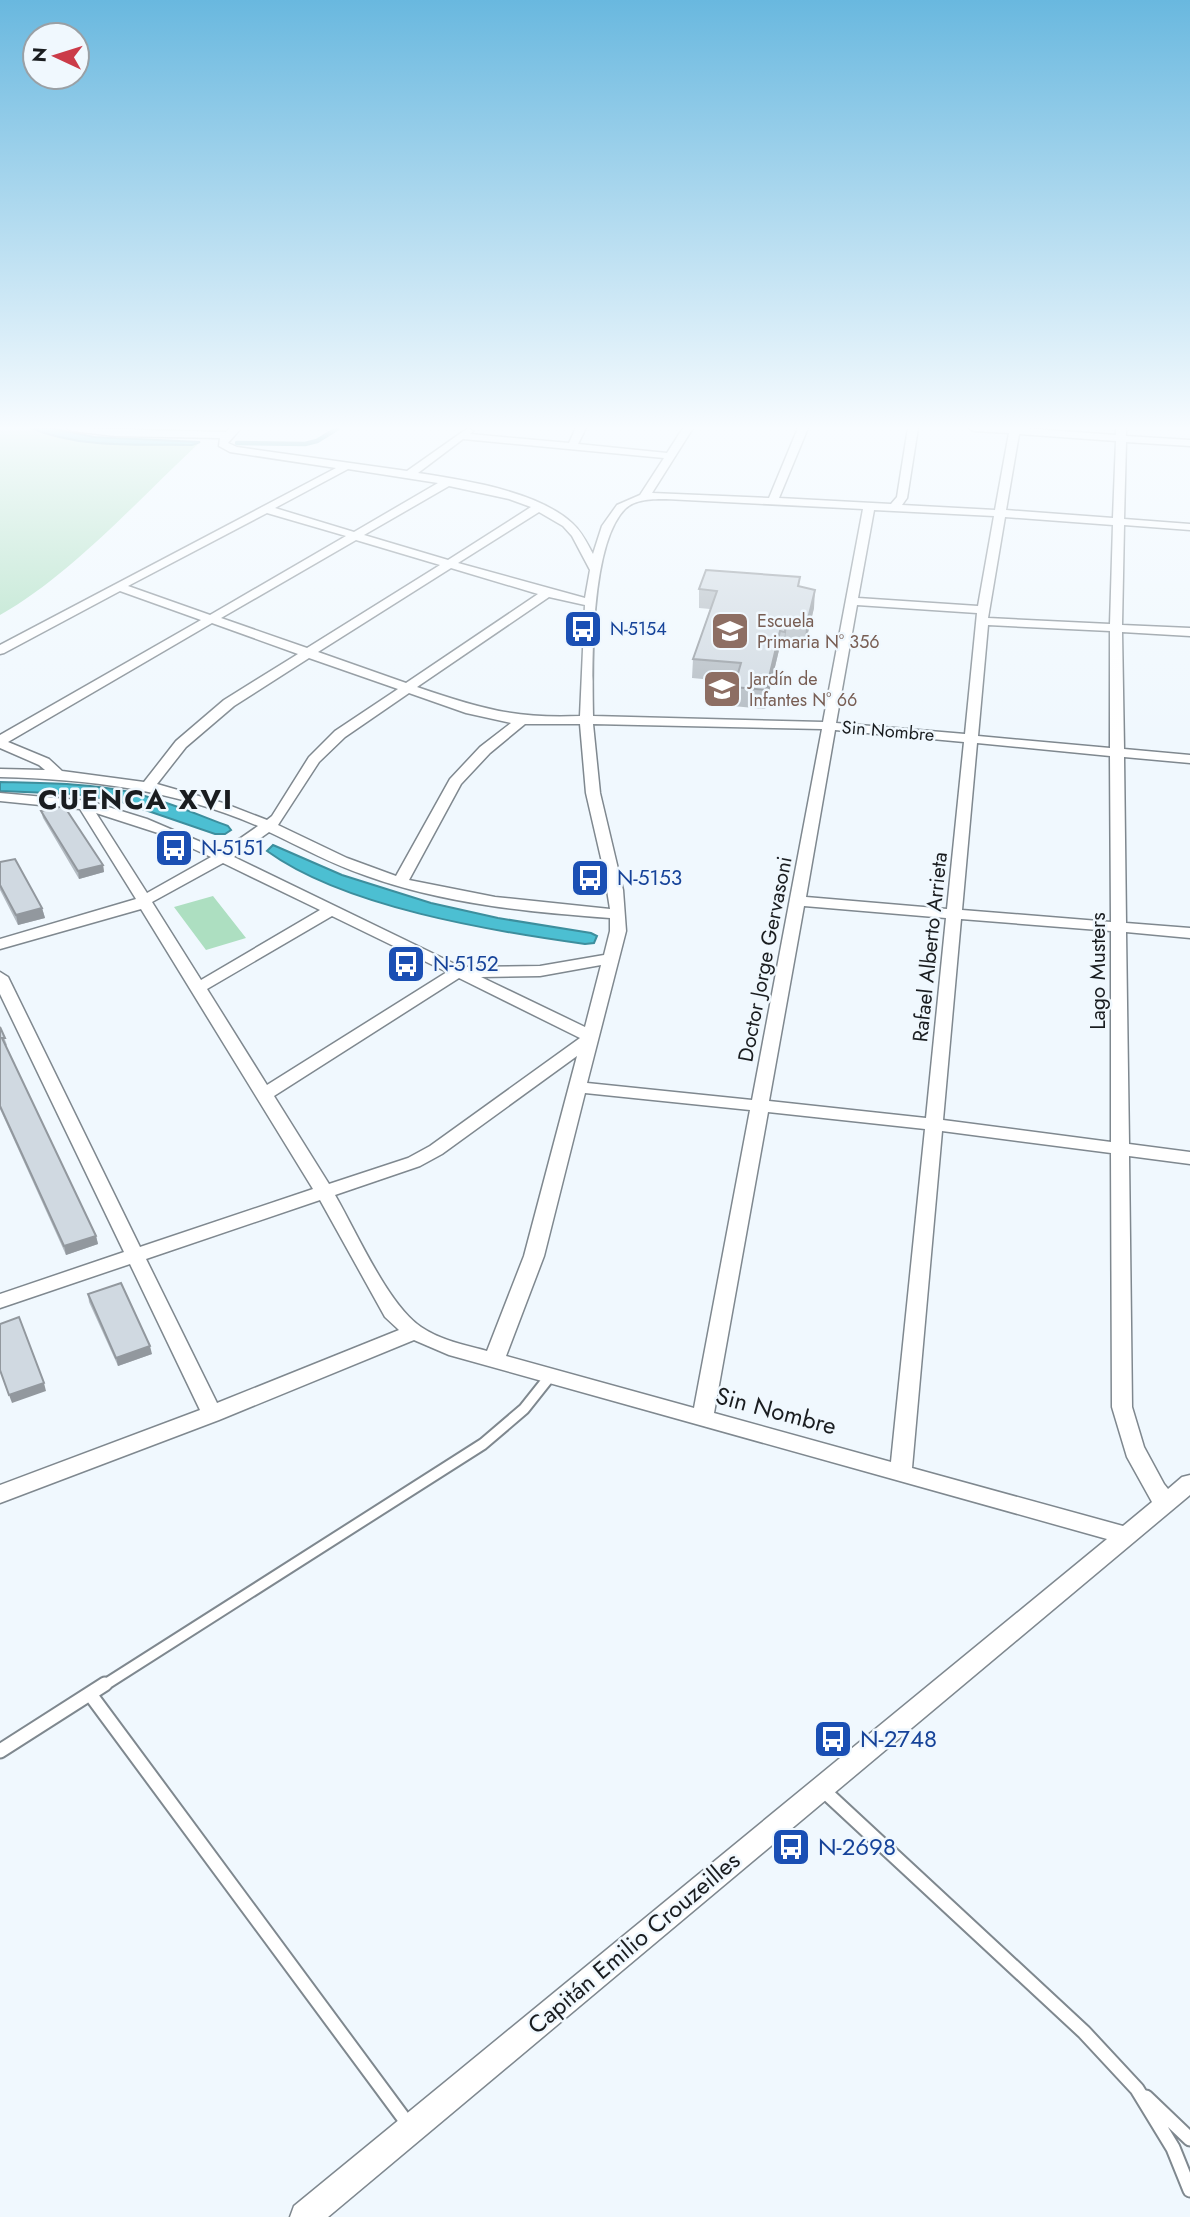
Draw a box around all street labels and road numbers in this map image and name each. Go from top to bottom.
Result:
street label: Sin Nombre [841,714,935,748]
street label: Rafael Alberto Arrieta [905,850,955,1044]
street label: Doctor Jorge Gervasoni [730,854,800,1064]
street label: Lago Musters [1083,912,1113,1030]
street label: Sin Nombre [712,1378,840,1443]
street label: Capitán Emilio Crouzeilles [520,1843,747,2042]

